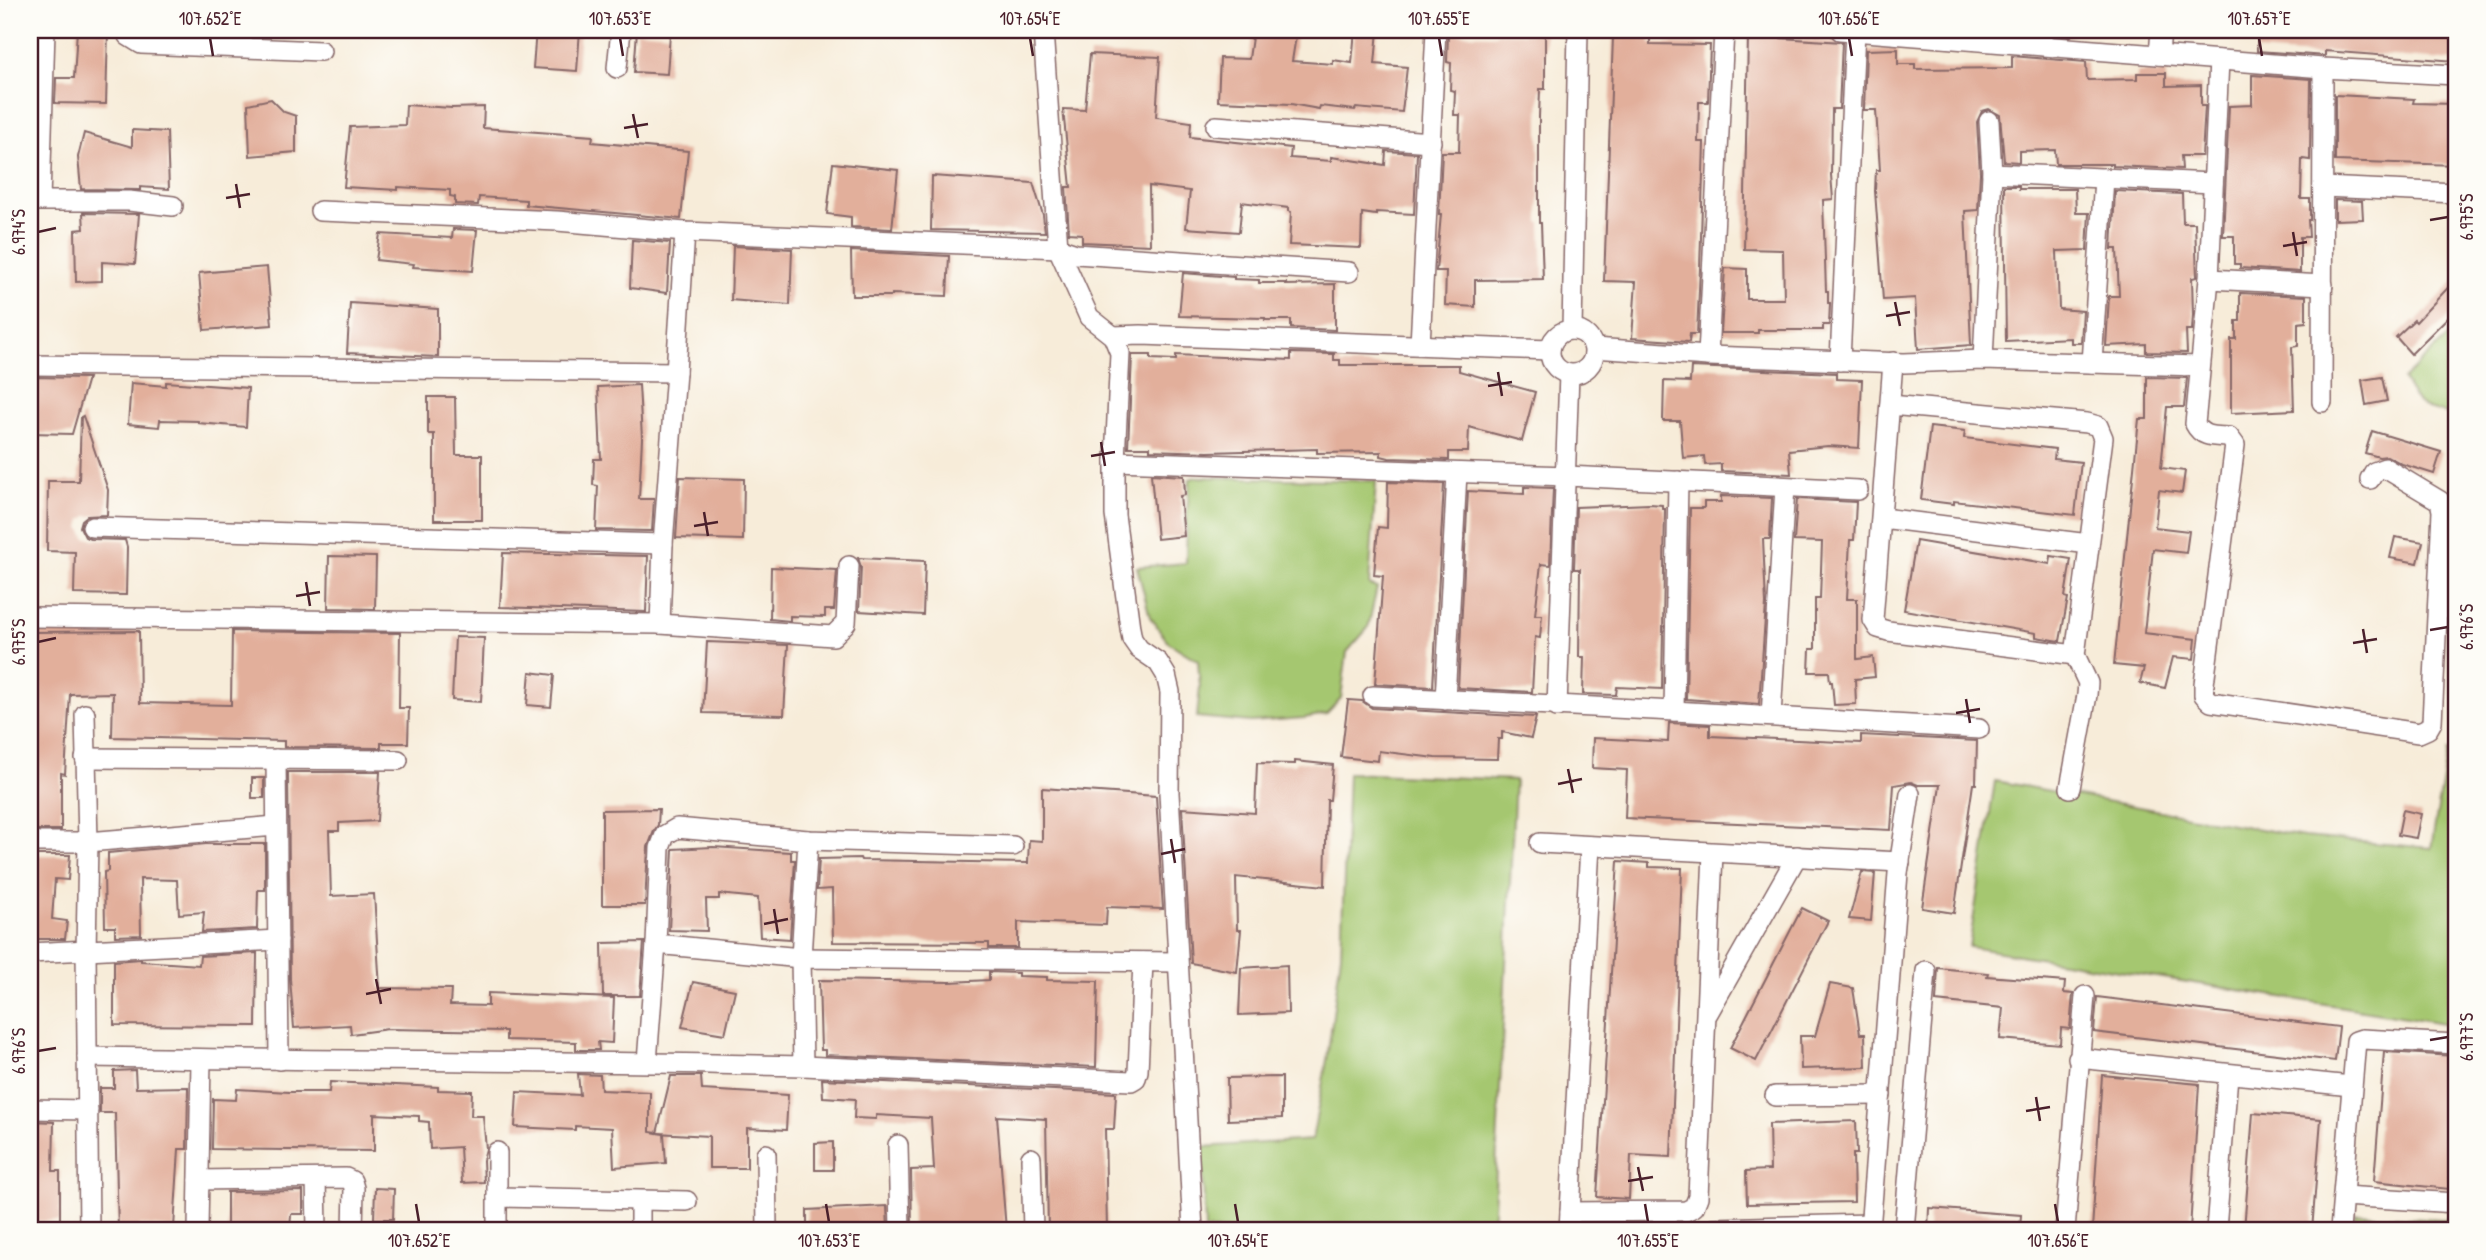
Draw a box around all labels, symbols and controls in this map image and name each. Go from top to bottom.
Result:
text: 107.652°E [179,6,241,31]
text: 107.653°E [589,6,651,31]
text: 107.654°E [999,6,1061,31]
text: 107.655°E [1408,6,1470,31]
text: 107.656°E [1818,6,1880,31]
text: 107.657°E [2227,6,2291,31]
text: 6.975°S [2454,194,2479,240]
text: 6.974°S [6,209,31,255]
text: 6.976°S [2454,604,2479,650]
text: 6.975°S [6,619,31,665]
text: 6.977°S [2454,1013,2479,1061]
text: 6.976°S [6,1028,31,1074]
text: 107.652°E [388,1228,450,1253]
text: 107.653°E [798,1228,860,1253]
text: 107.654°E [1207,1228,1269,1253]
text: 107.655°E [1617,1228,1679,1253]
text: 107.656°E [2027,1228,2089,1253]

